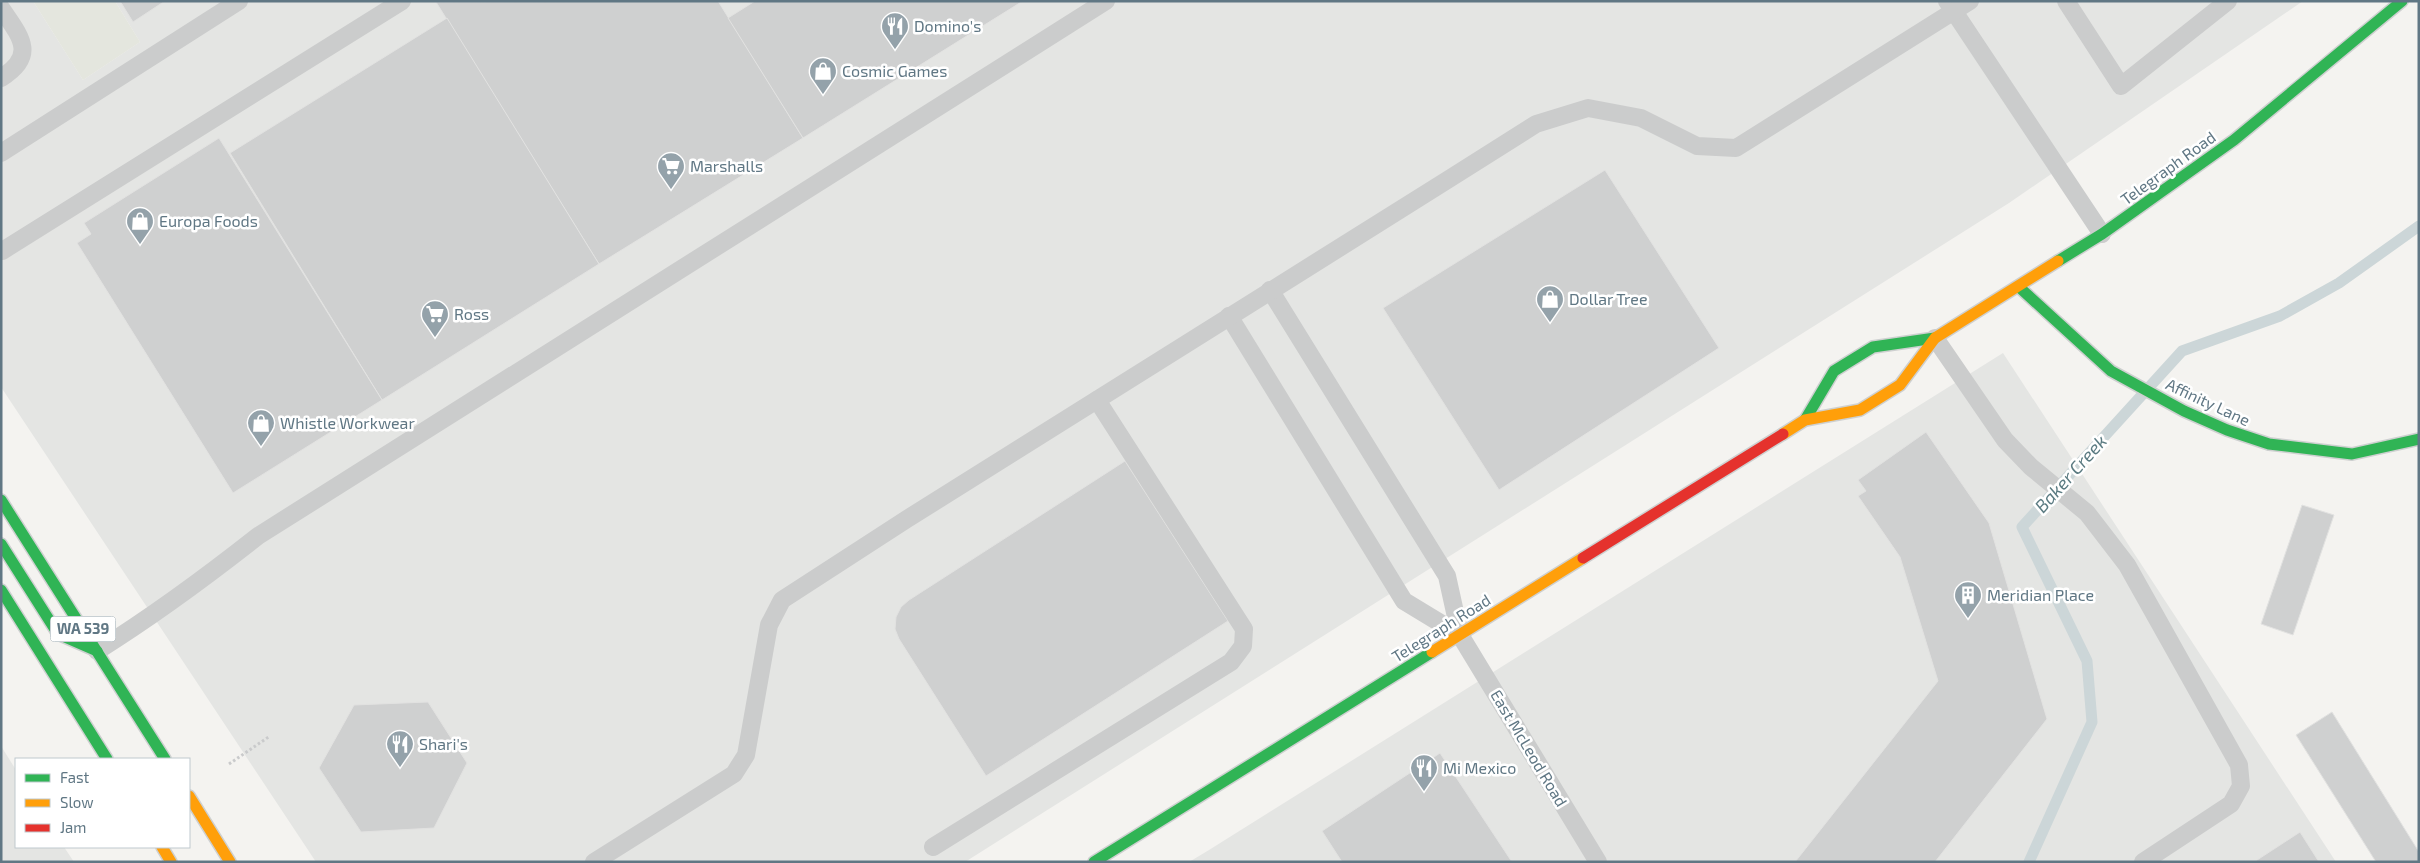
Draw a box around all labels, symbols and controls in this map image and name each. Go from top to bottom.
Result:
restaurant icon: Domino's [880,11,910,50]
place label: Domino's [914,16,981,35]
shop icon: Cosmic Games [808,56,838,95]
place label: Cosmic Games [842,61,947,80]
street label: Telegraph Road [2117,127,2219,208]
supermarket icon: Marshalls [656,151,686,190]
place label: Marshalls [690,156,763,175]
shop icon: Europa Foods [125,206,155,245]
place label: Europa Foods [159,211,258,230]
shop icon: Dollar Tree [1535,284,1565,323]
place label: Dollar Tree [1569,289,1647,308]
supermarket icon: Ross [420,299,450,338]
place label: Ross [454,304,489,323]
street label: Affinity Lane [2163,374,2253,429]
shop icon: Whistle Workwear [246,408,276,447]
place label: Whistle Workwear [280,413,415,432]
water label: Baker Creek [2030,430,2111,517]
building icon: Meridian Place [1953,580,1983,619]
place label: Meridian Place [1987,585,2094,604]
street label: Telegraph Road [1388,590,1493,665]
road number: WA 539 [51,616,116,642]
street label: East McLeod Road [1487,686,1572,810]
restaurant icon: Shari's [385,729,415,768]
place label: Shari's [419,734,468,753]
restaurant icon: Mi Mexico [1409,753,1439,792]
legend [15,758,190,848]
place label: Mi Mexico [1443,758,1516,777]
text: Fast [60,768,90,786]
text: Slow [60,793,94,811]
text: Jam [60,818,86,836]

